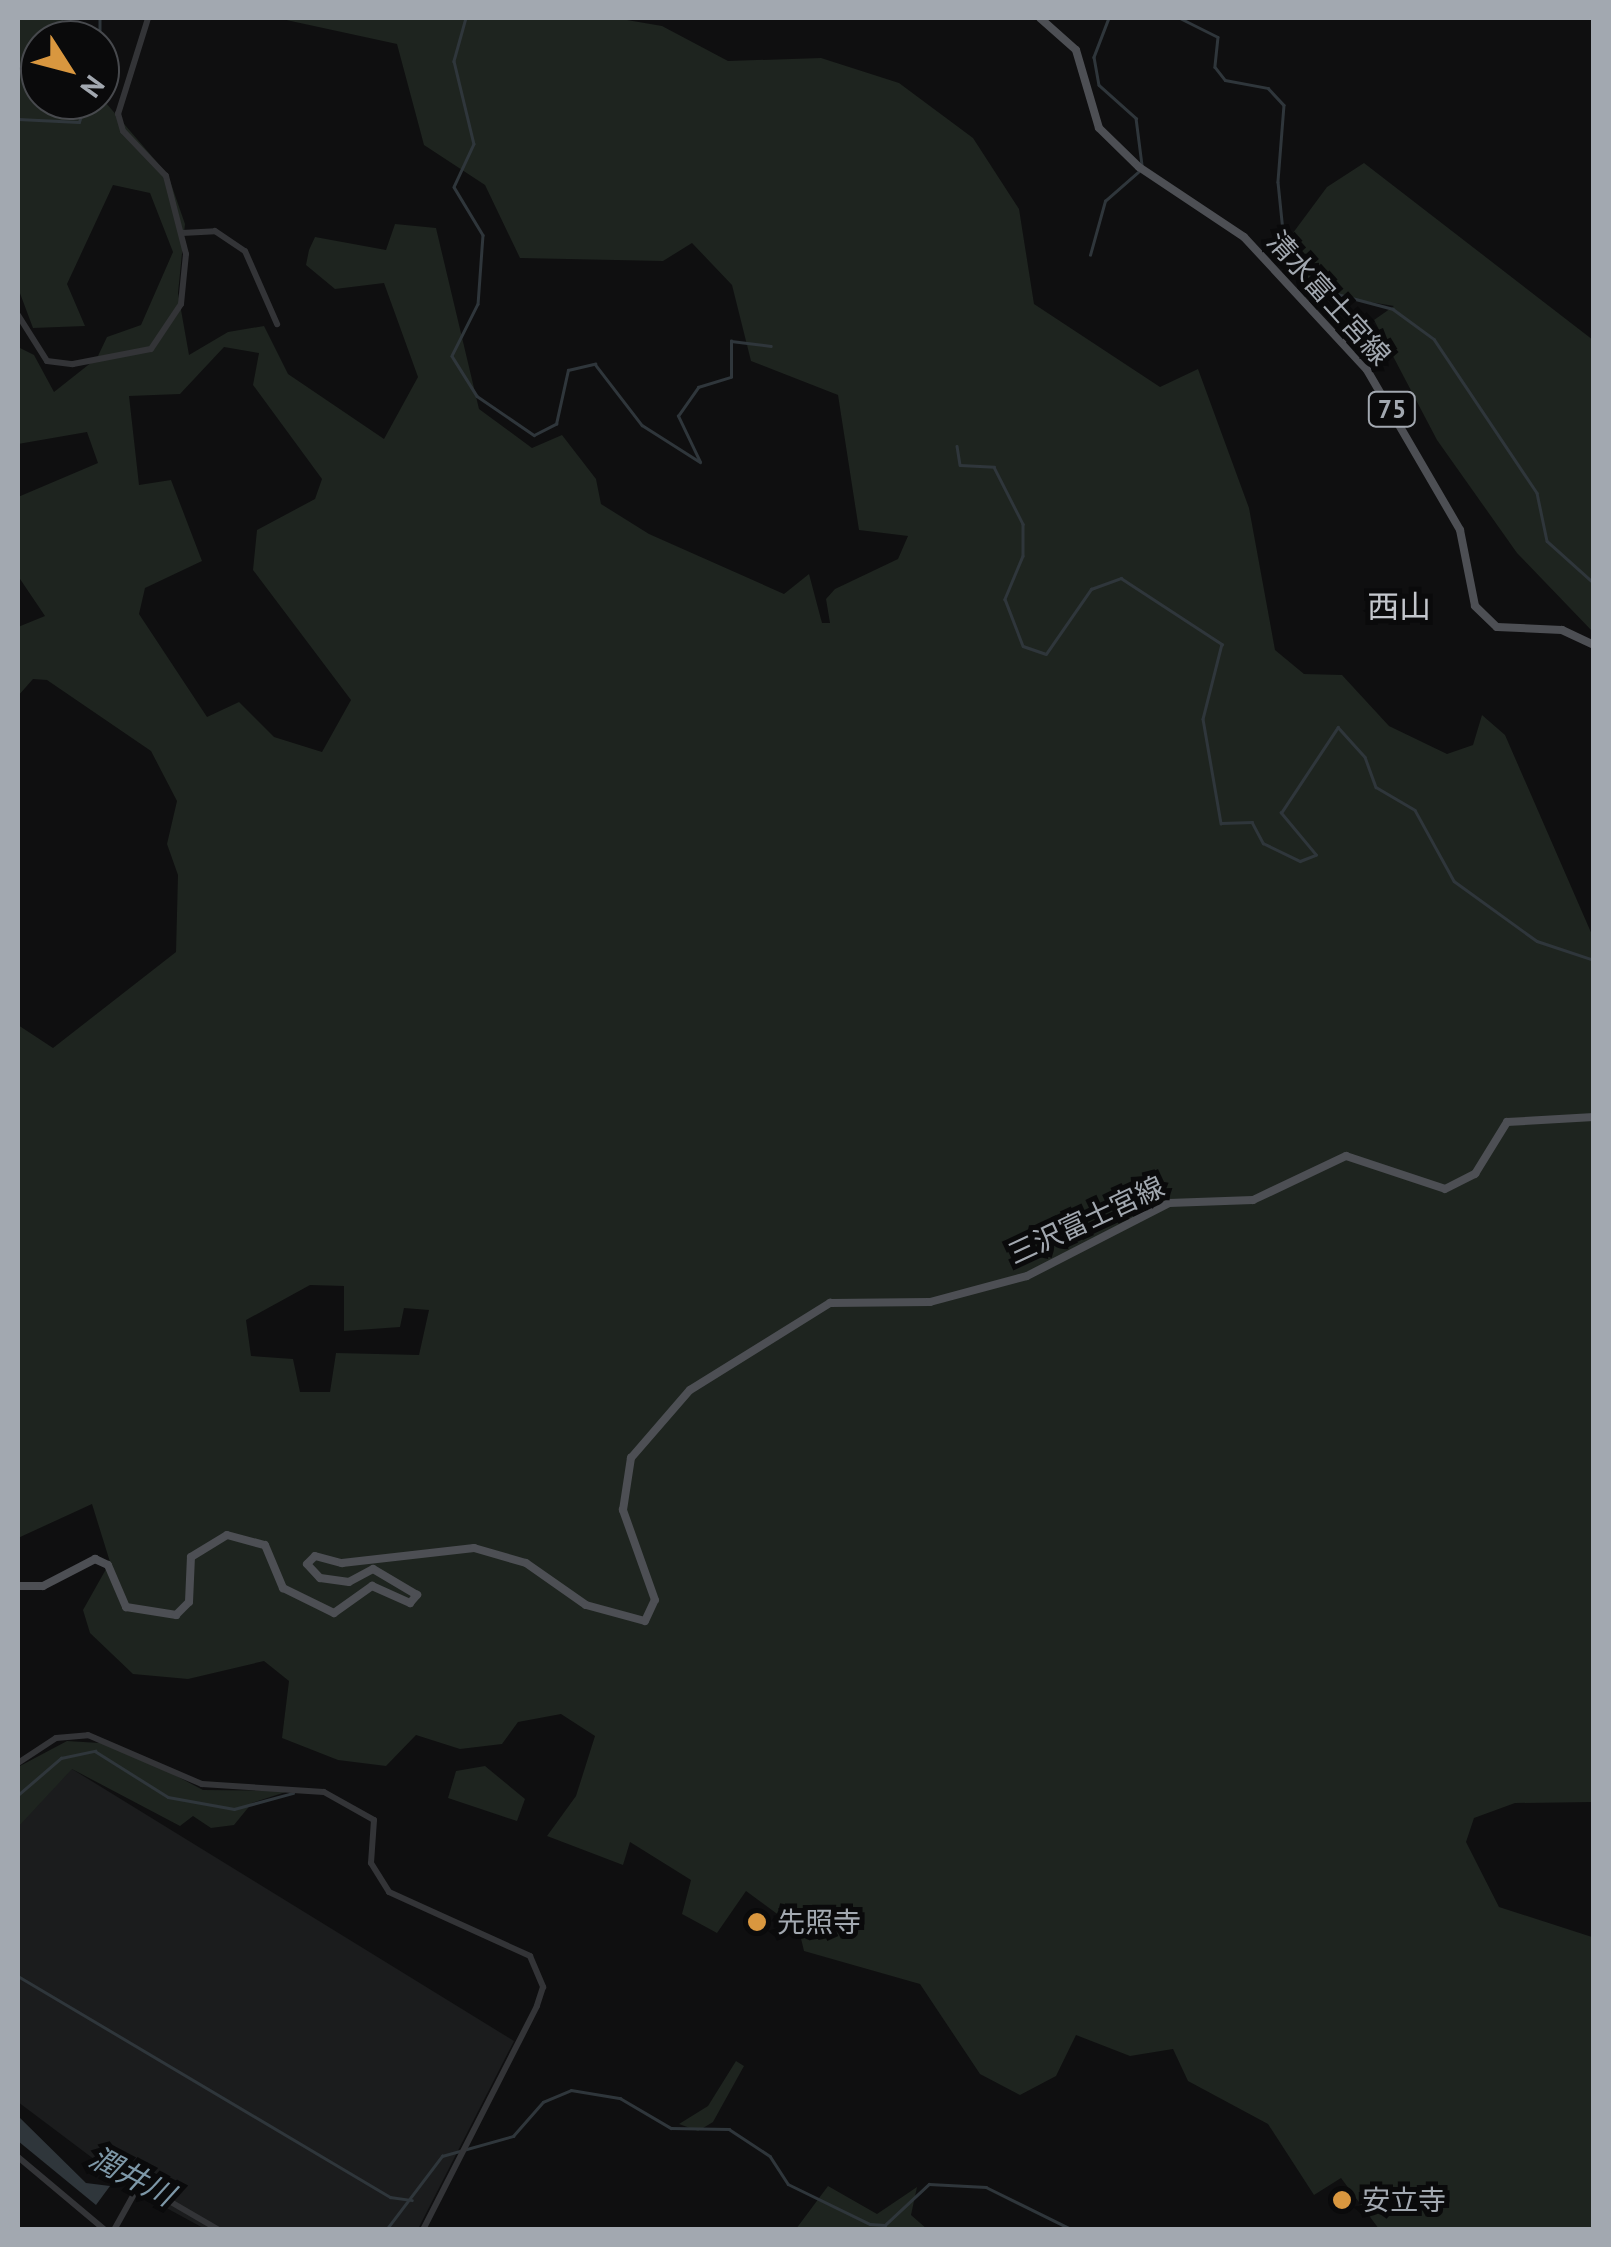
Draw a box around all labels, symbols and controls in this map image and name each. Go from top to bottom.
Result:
north arrow [20,20,120,120]
text: N [73,68,113,105]
street label: 清水富士宮線 [1260,224,1398,372]
road number: 75 [1367,389,1417,429]
district label: 西山 [1367,587,1431,625]
street label: 三沢富士宮線 [1003,1169,1169,1271]
place label: 先照寺 [777,1905,861,1939]
marker: 先照寺 [746,1911,768,1933]
water label: 潤井川 [84,2139,180,2213]
place label: 安立寺 [1362,2183,1446,2217]
marker: 安立寺 [1331,2189,1353,2211]

